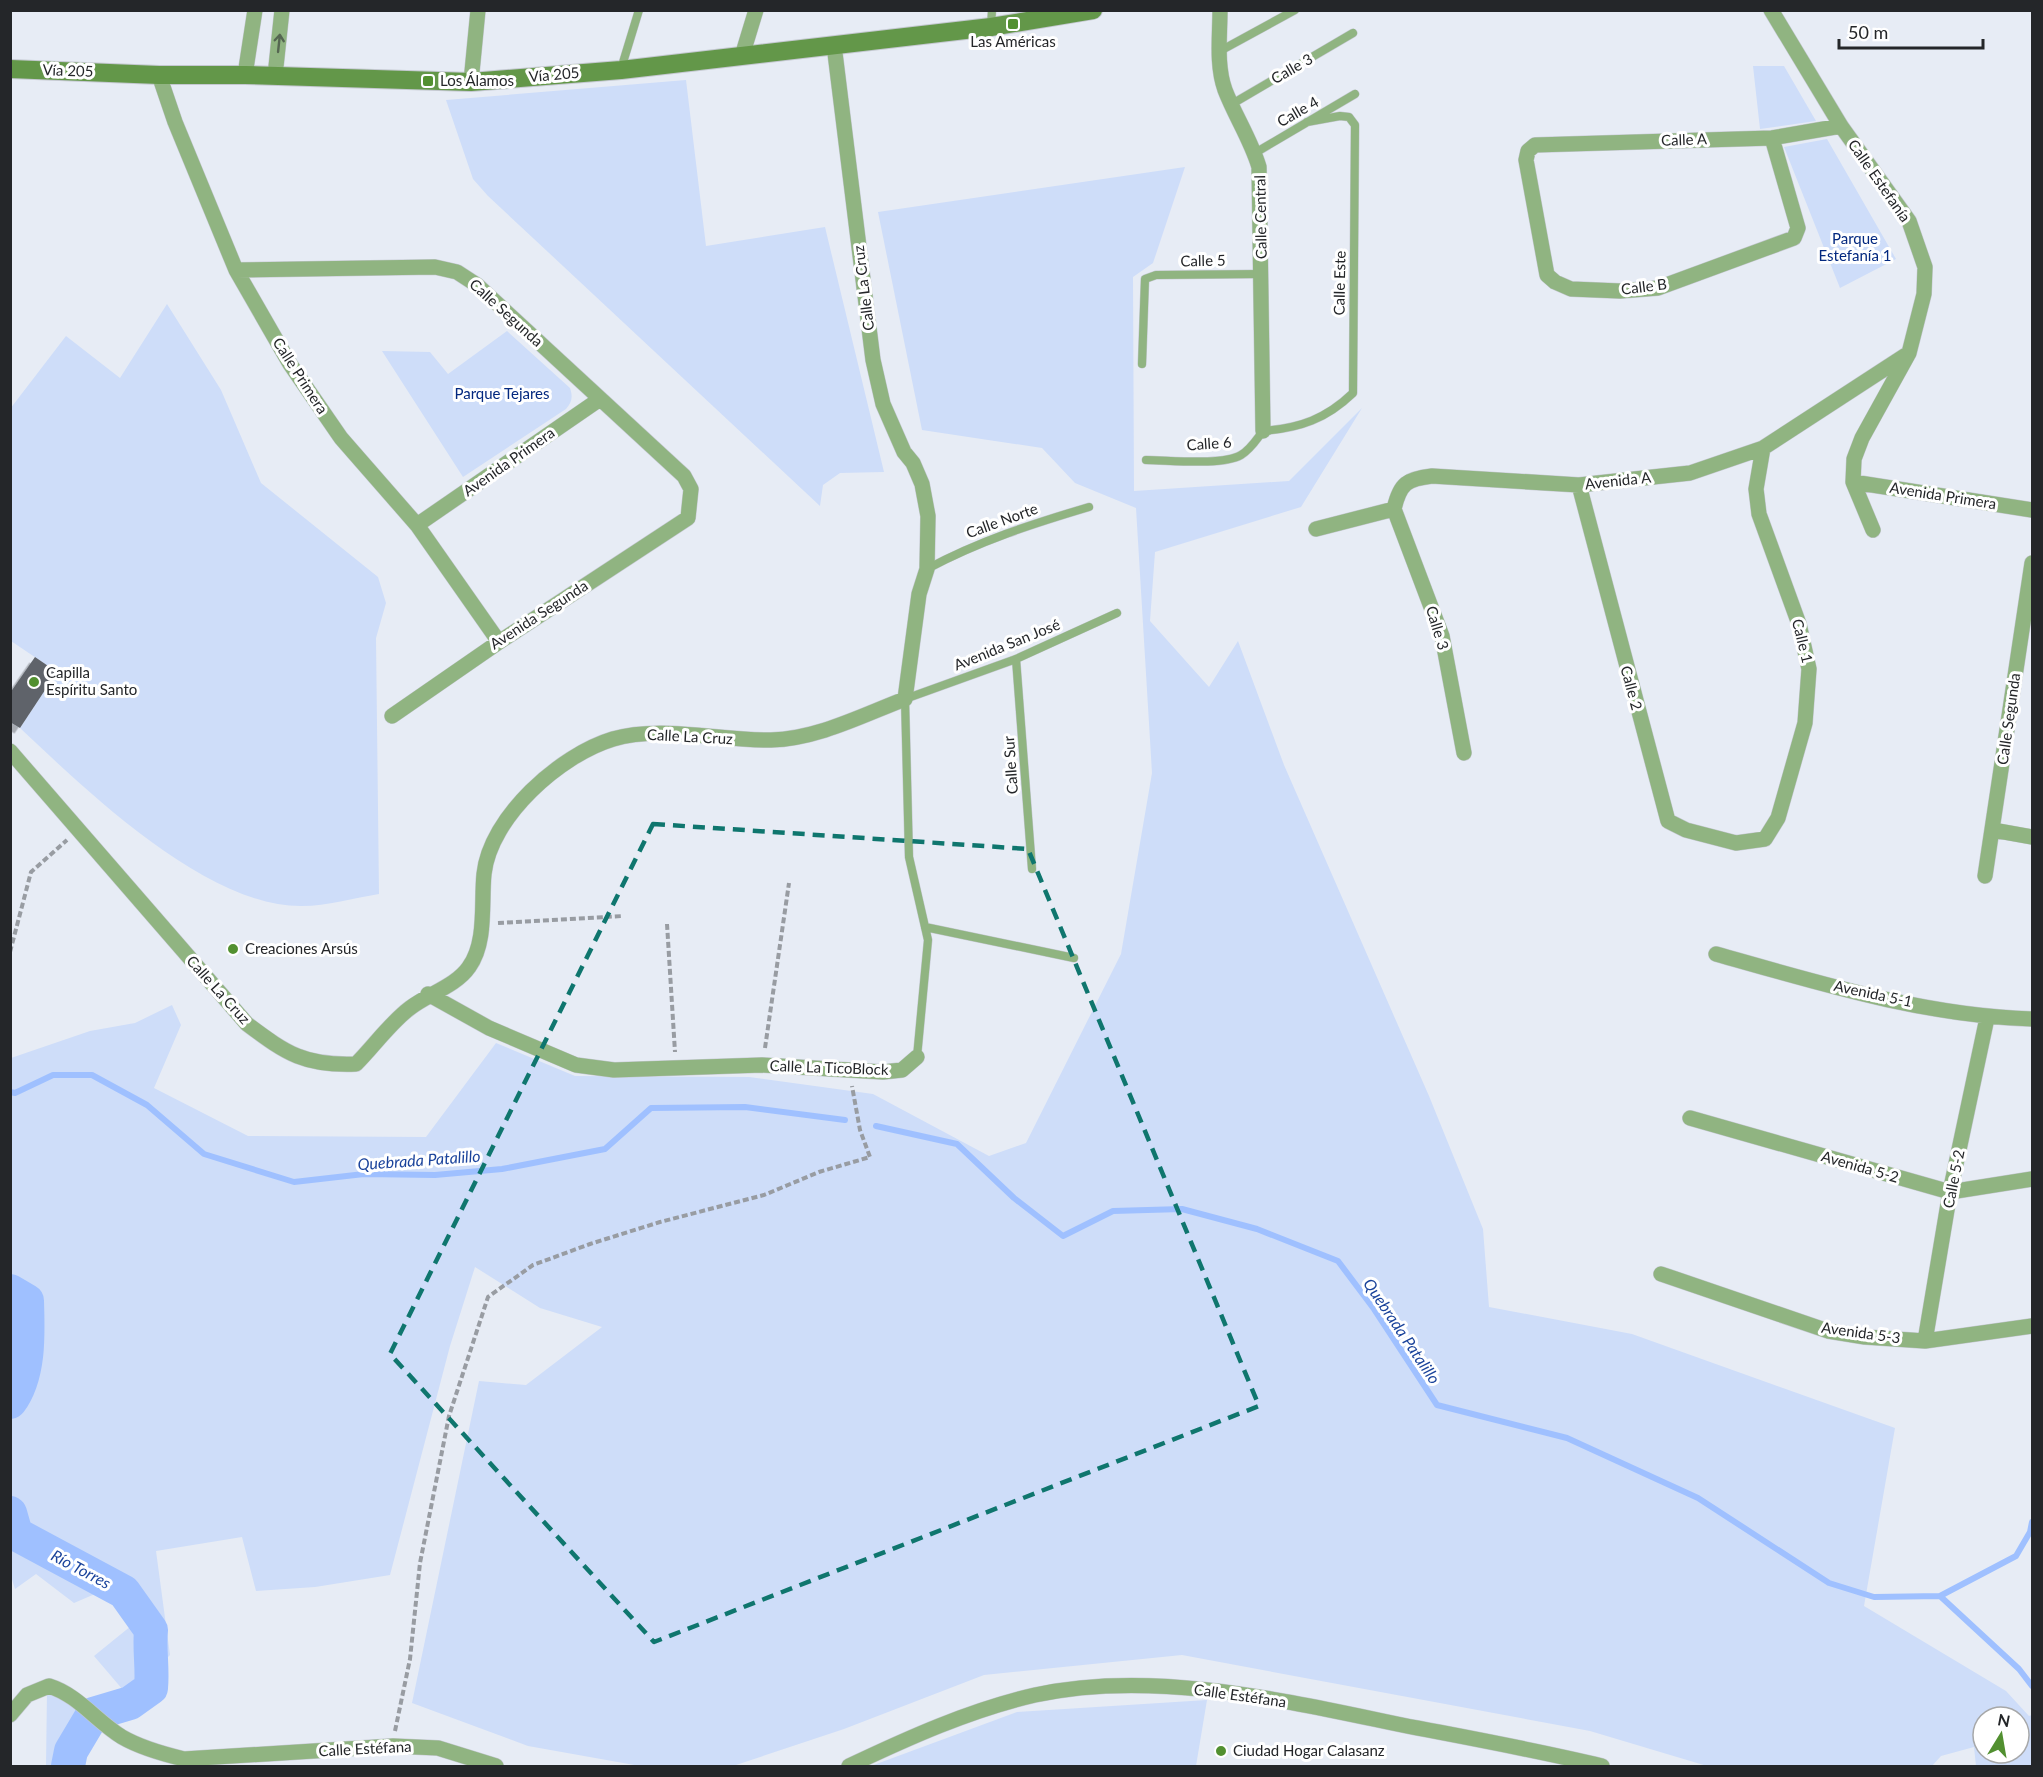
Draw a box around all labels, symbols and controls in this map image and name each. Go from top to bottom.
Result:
scale bar [1839,12,1983,50]
marker: Las Américas [1006,17,1020,31]
text: 50 m [1848,21,1888,43]
place label: Las Américas [970,32,1056,50]
one-way arrow [274,34,285,54]
street label: Calle 3 [1268,49,1315,87]
street label: Vía 205 [42,60,94,80]
street label: Vía 205 [528,63,580,85]
place label: Los Álamos [440,71,514,89]
marker: Los Álamos [421,74,435,88]
street label: Calle 4 [1274,92,1322,130]
street label: Calle A [1661,129,1708,149]
street label: Calle Estefanía [1845,136,1915,225]
street label: Calle Central [1250,175,1270,259]
park label: Parque Estefanía 1 [1819,229,1891,264]
street label: Calle La Cruz [849,244,877,332]
street label: Calle Este [1329,250,1349,315]
street label: Calle 5 [1180,251,1226,269]
street label: Calle B [1620,274,1668,298]
street label: Calle Segunda [466,275,547,350]
street label: Calle Primera [270,334,332,417]
park label: Parque Tejares [454,384,550,402]
street label: Avenida Primera [459,423,558,499]
street label: Calle 6 [1186,432,1232,454]
street label: Avenida A [1584,468,1653,492]
street label: Avenida Primera [1889,478,1998,512]
street label: Calle Norte [963,499,1040,541]
street label: Avenida Segunda [486,576,591,653]
street label: Calle 3 [1423,604,1453,652]
street label: Avenida San José [951,615,1062,674]
street label: Calle 1 [1789,617,1817,665]
place label: Capilla Espíritu Santo [46,663,137,698]
street label: Calle 2 [1617,664,1646,712]
street label: Calle Segunda [1993,672,2023,766]
marker: Capilla Espíritu Santo [27,675,41,689]
street label: Calle La Cruz [647,725,734,747]
street label: Calle Sur [999,735,1021,795]
place label: Creaciones Arsús [245,939,358,957]
marker: Creaciones Arsús [226,942,240,956]
street label: Calle La Cruz [183,951,254,1027]
street label: Avenida 5-1 [1832,976,1914,1010]
street label: Calle La TicoBlock [769,1056,889,1078]
water label: Quebrada Patalillo [357,1146,481,1173]
street label: Avenida 5-2 [1820,1146,1901,1186]
street label: Calle 5-2 [1939,1148,1968,1210]
water label: Quebrada Patalillo [1360,1274,1445,1387]
street label: Avenida 5-3 [1820,1318,1902,1346]
water label: Río Torres [48,1545,115,1592]
street label: Calle Estéfana [1193,1680,1287,1710]
north arrow [1971,1705,2031,1765]
text: N [1996,1709,2012,1730]
street label: Calle Estéfana [318,1737,412,1759]
place label: Ciudad Hogar Calasanz [1233,1741,1385,1759]
marker: Ciudad Hogar Calasanz [1214,1744,1228,1758]

